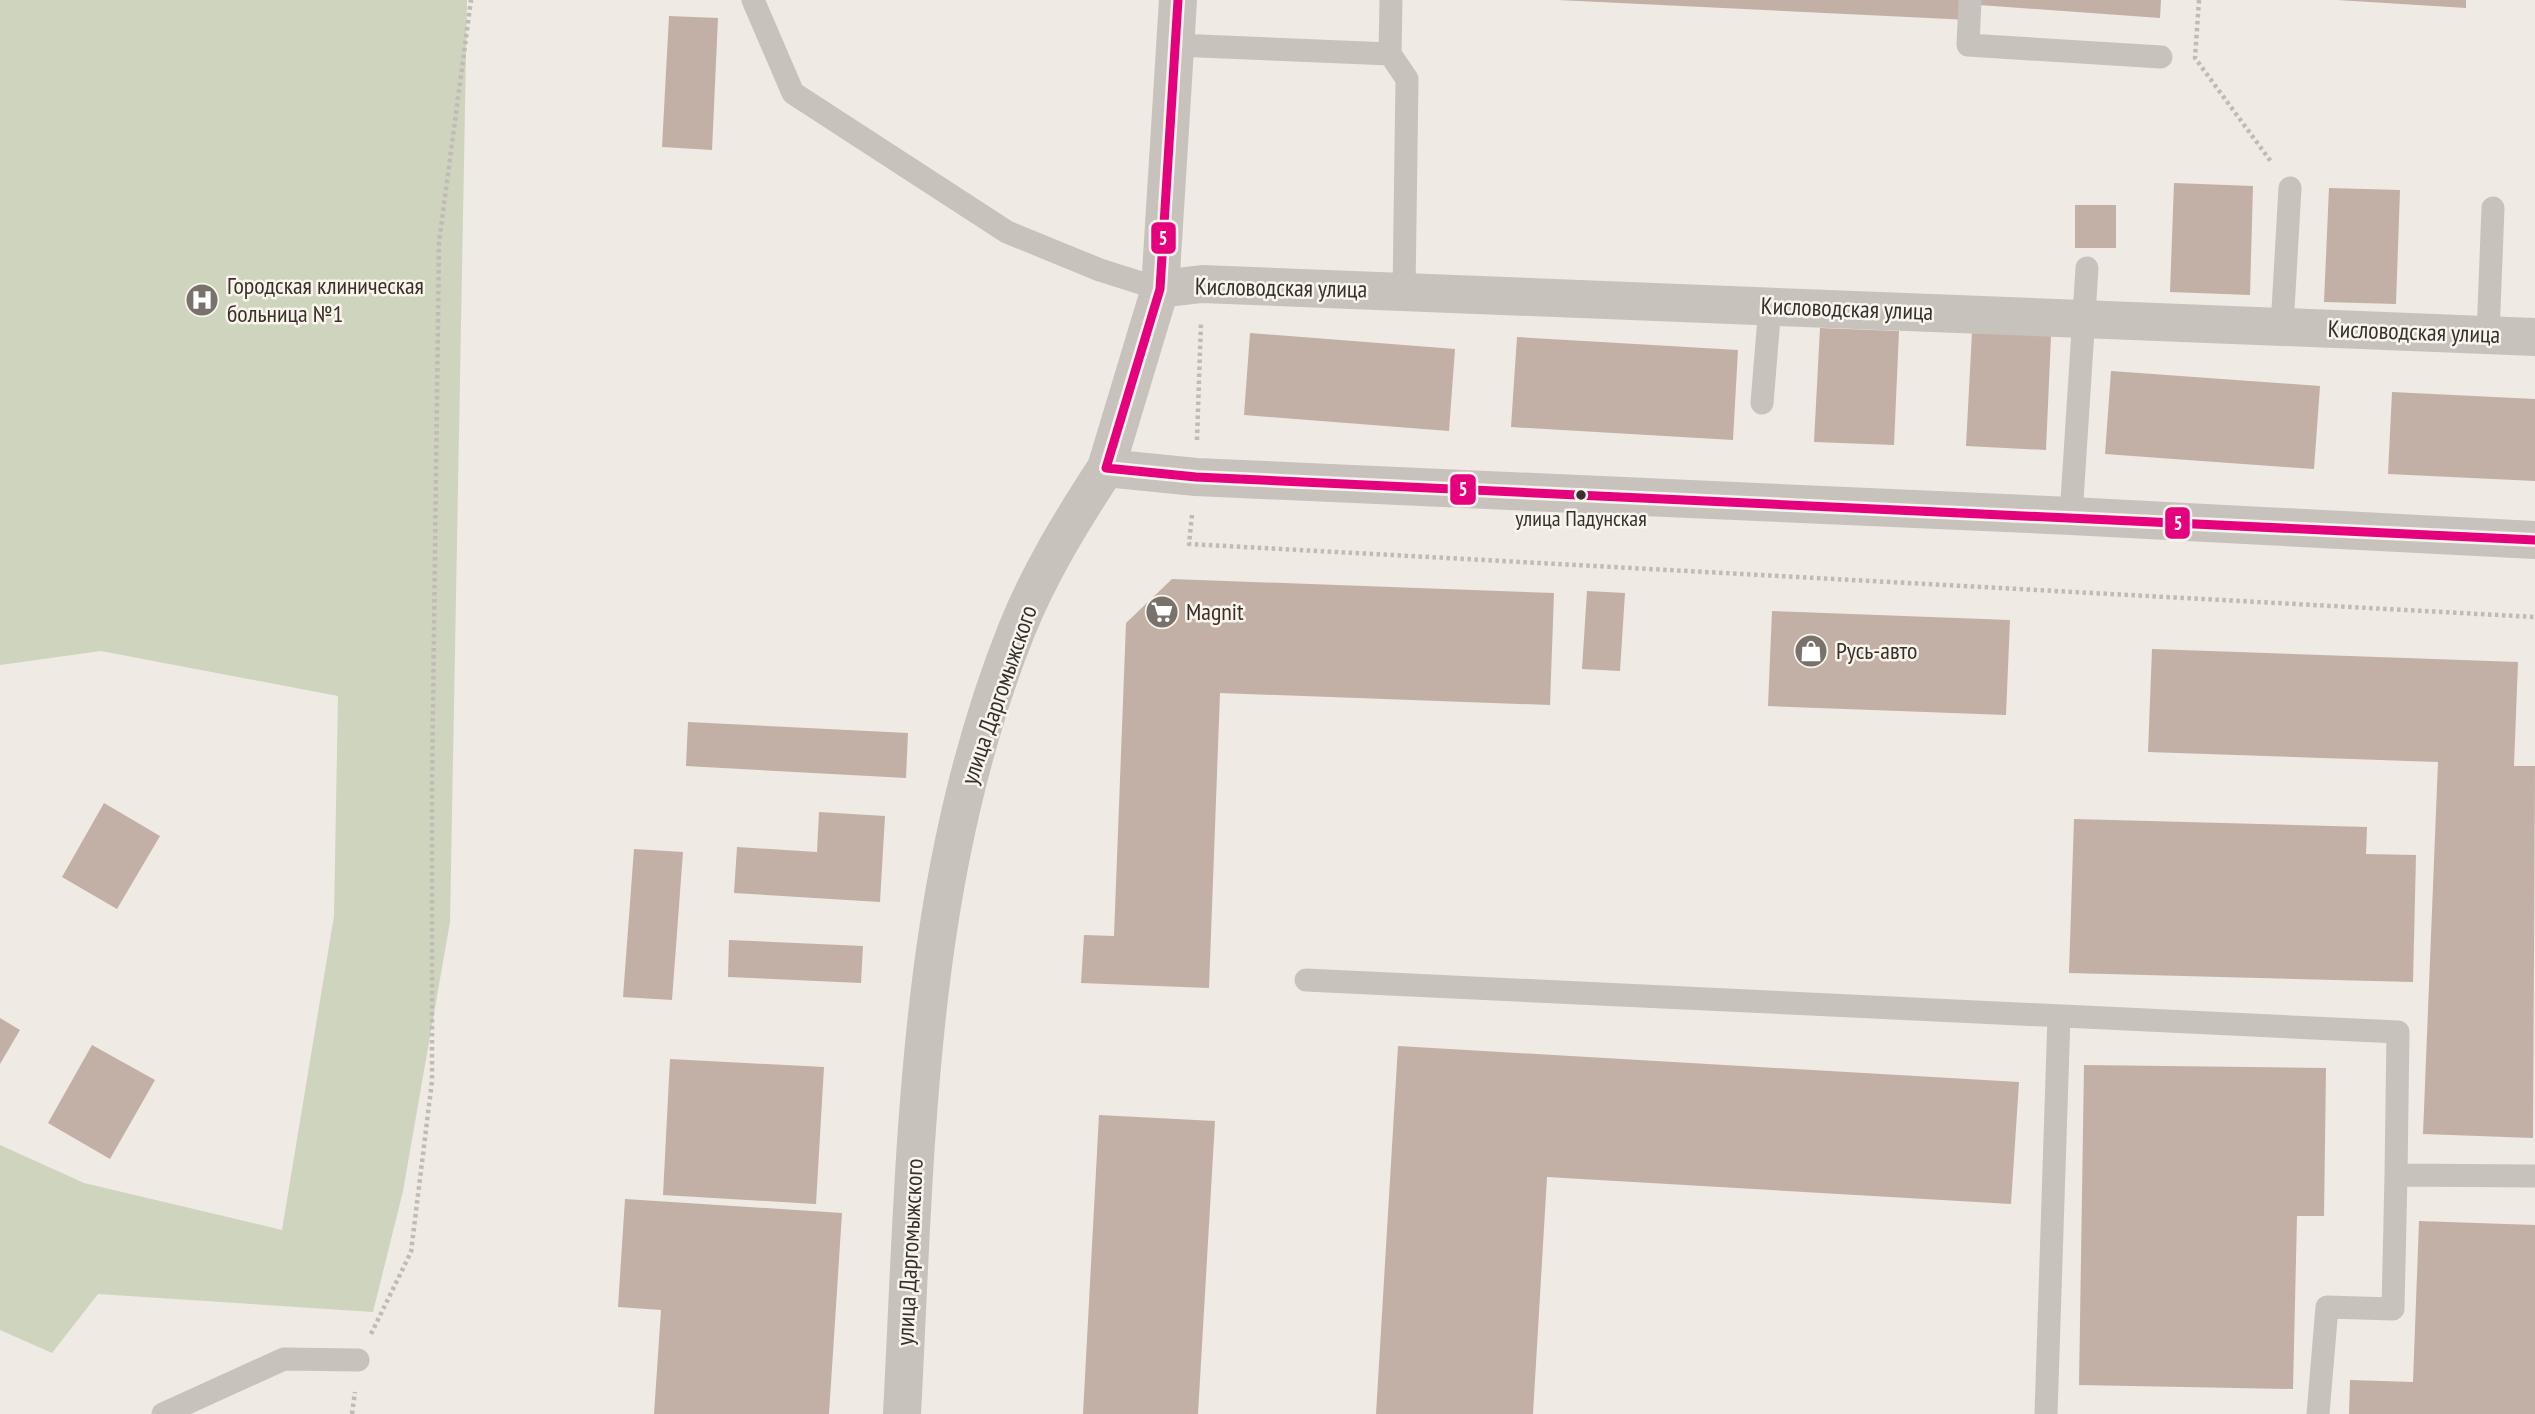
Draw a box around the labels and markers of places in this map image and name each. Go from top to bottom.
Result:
place label: Городская клиническая больница №1 [227,270,424,329]
hospital icon: Городская клиническая больница №1 [183,281,221,319]
marker: улица Падунская [1574,488,1588,502]
place label: улица Падунская [1515,504,1647,532]
supermarket icon: Magnit [1143,593,1181,631]
place label: Magnit [1186,596,1244,627]
shop icon: Русь-авто [1792,632,1830,670]
place label: Русь-авто [1836,635,1917,666]

